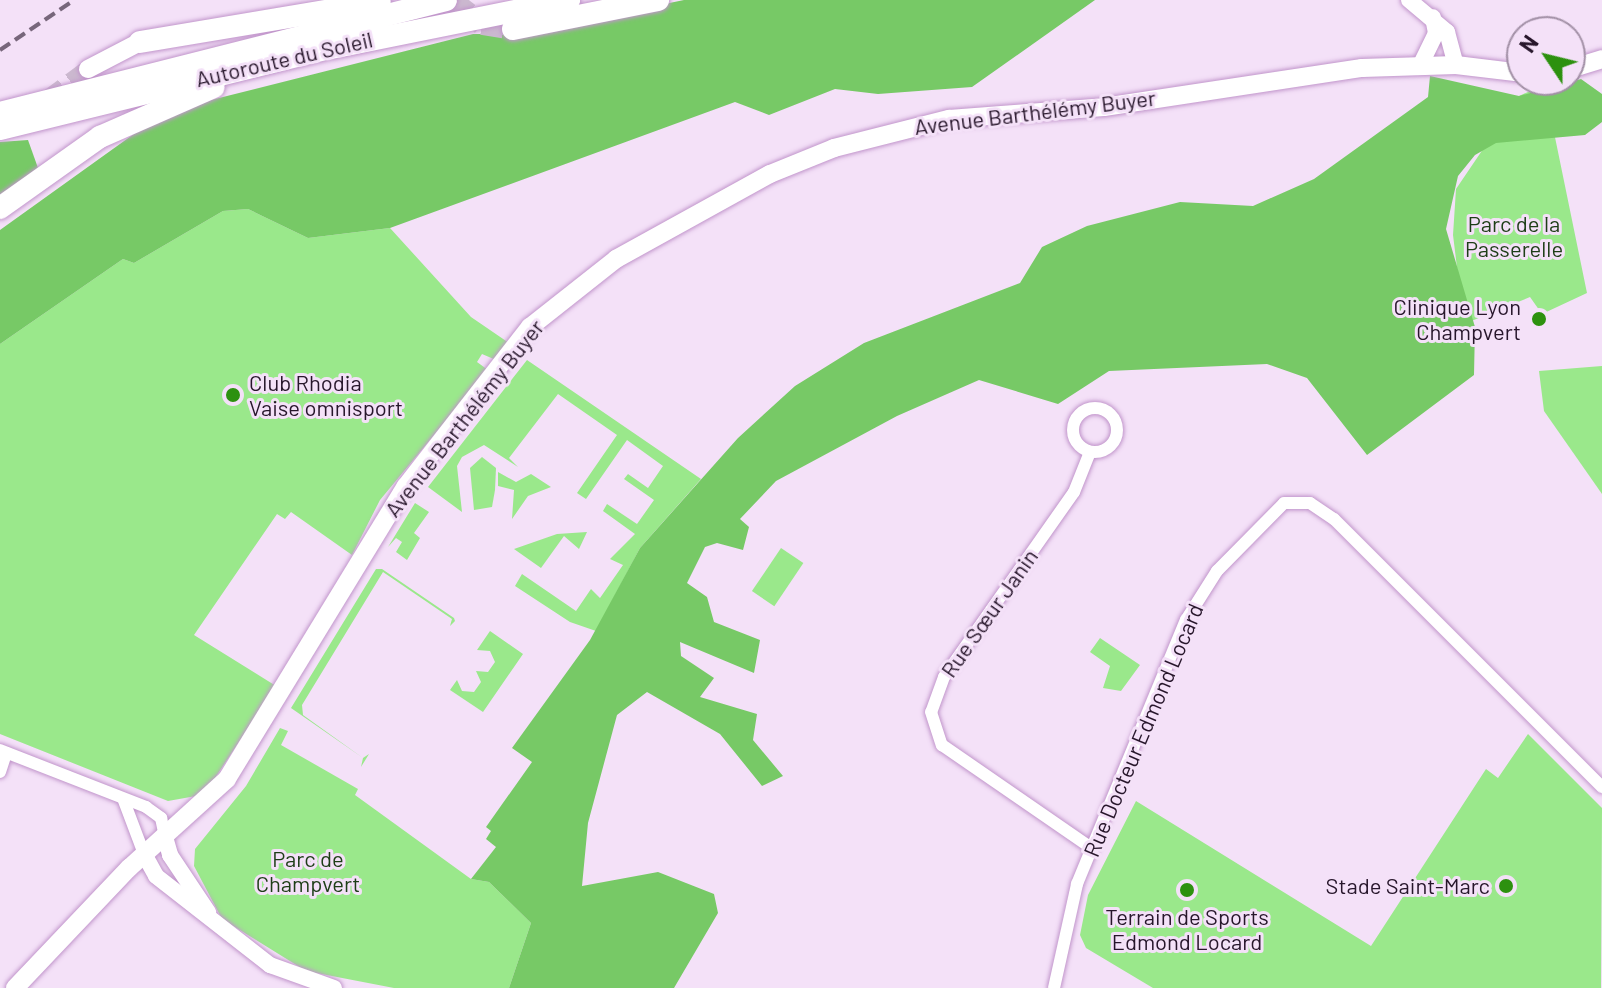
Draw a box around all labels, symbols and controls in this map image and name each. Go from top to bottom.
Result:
north arrow [1506,16,1586,96]
street label: Autoroute du Soleil [193,26,375,92]
text: N [1513,30,1543,57]
street label: Avenue Barthélémy Buyer [913,84,1157,140]
park label: Parc de la Passerelle [1465,210,1563,262]
place label: Clinique Lyon Champvert [1394,293,1521,344]
marker: Clinique Lyon Champvert [1528,308,1550,330]
street label: Avenue Barthélémy Buyer [379,314,549,522]
place label: Club Rhodia Vaise omnisport [249,369,403,420]
marker: Club Rhodia Vaise omnisport [224,386,242,404]
street label: Rue Sœur Janin [935,544,1043,682]
street label: Rue Docteur Edmond Locard [1078,599,1208,861]
park label: Parc de Champvert [256,845,360,896]
place label: Stade Saint-Marc [1326,873,1490,899]
marker: Stade Saint-Marc [1497,877,1515,895]
marker: Terrain de Sports Edmond Locard [1178,881,1196,899]
place label: Terrain de Sports Edmond Locard [1105,903,1269,954]

